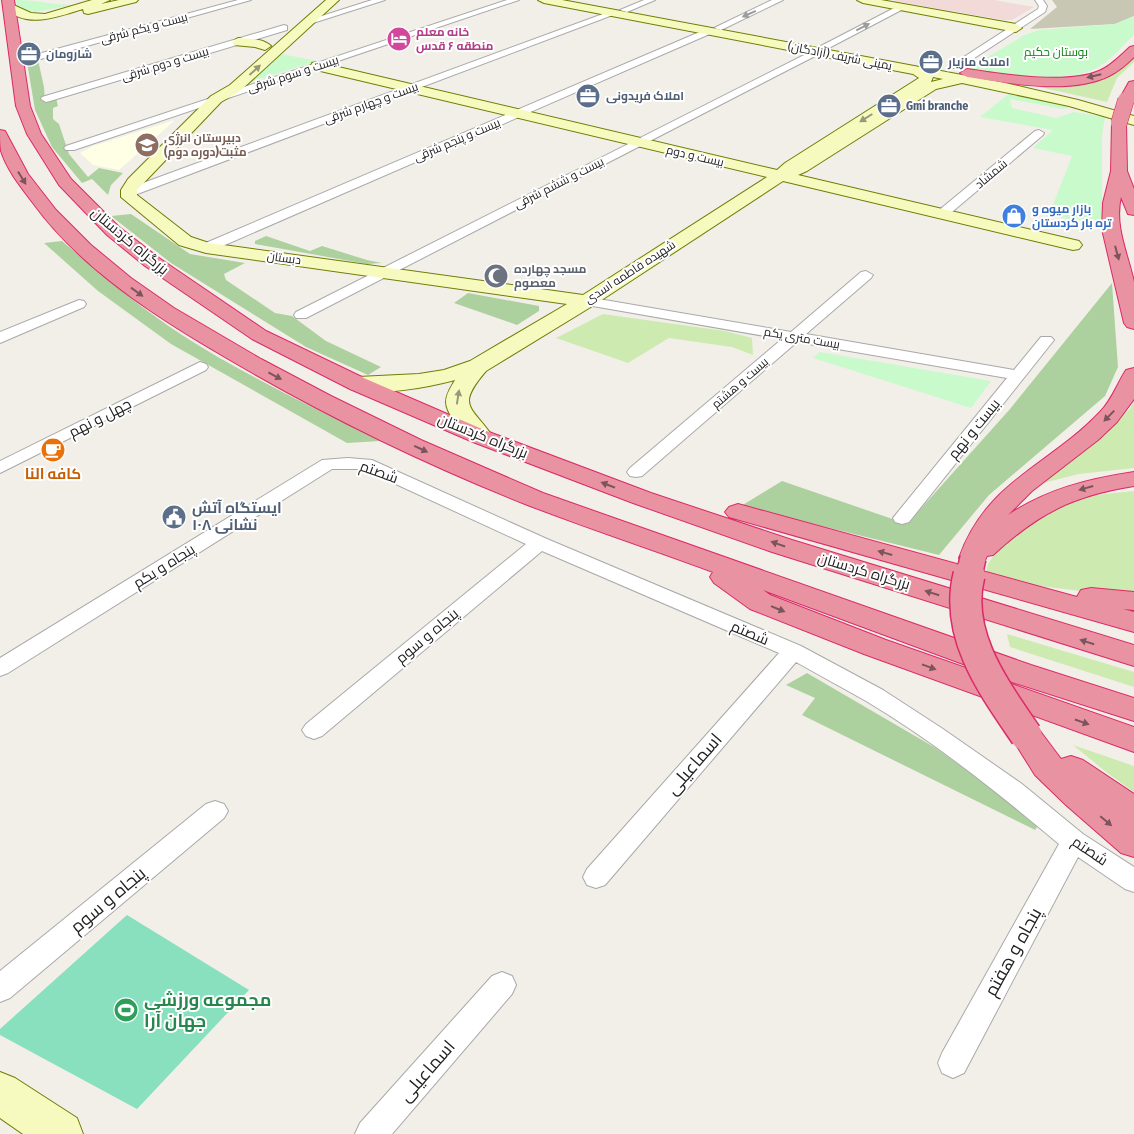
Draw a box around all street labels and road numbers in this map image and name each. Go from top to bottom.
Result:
street label: بیست و یکم شرقی [99,10,189,47]
street label: یمینی شریف (آزادگان) [787,39,894,73]
street label: بیست و دوم شرقی [120,44,211,85]
street label: بیست و سوم شرقی [246,53,341,96]
street label: بیست و چهارم شرقی [322,79,421,128]
street label: بیست و پنجم شرقی [412,115,503,166]
street label: بیست و دوم [665,143,725,170]
street label: بیست و ششم شرقی [512,154,607,213]
street label: شمشاد [972,156,1010,191]
street label: بزرگراه کردستان [87,203,172,279]
street label: شهیده فاطمه اسدی [582,237,678,307]
street label: دبستان [266,249,302,267]
street label: بیست متری یکم [763,324,841,353]
street label: بیست و هشتم [709,355,772,412]
street label: چهل و نهم [66,395,135,442]
street label: بیست و نهم [944,395,1005,464]
street label: بزرگراه کردستان [435,410,531,463]
street label: شصتم [357,457,401,488]
street label: پنجاه و یکم [130,540,199,593]
street label: بزرگراه کردستان [815,548,912,595]
street label: پنجاه و سوم [392,605,463,668]
street label: شصتم [728,617,772,650]
street label: اسماعیلی [661,729,727,799]
street label: شصتم [1068,832,1111,870]
street label: پنجاه و سوم [66,862,151,939]
street label: پنجاه و هفتم [980,904,1047,1001]
street label: اسماعیلی [394,1036,460,1106]

